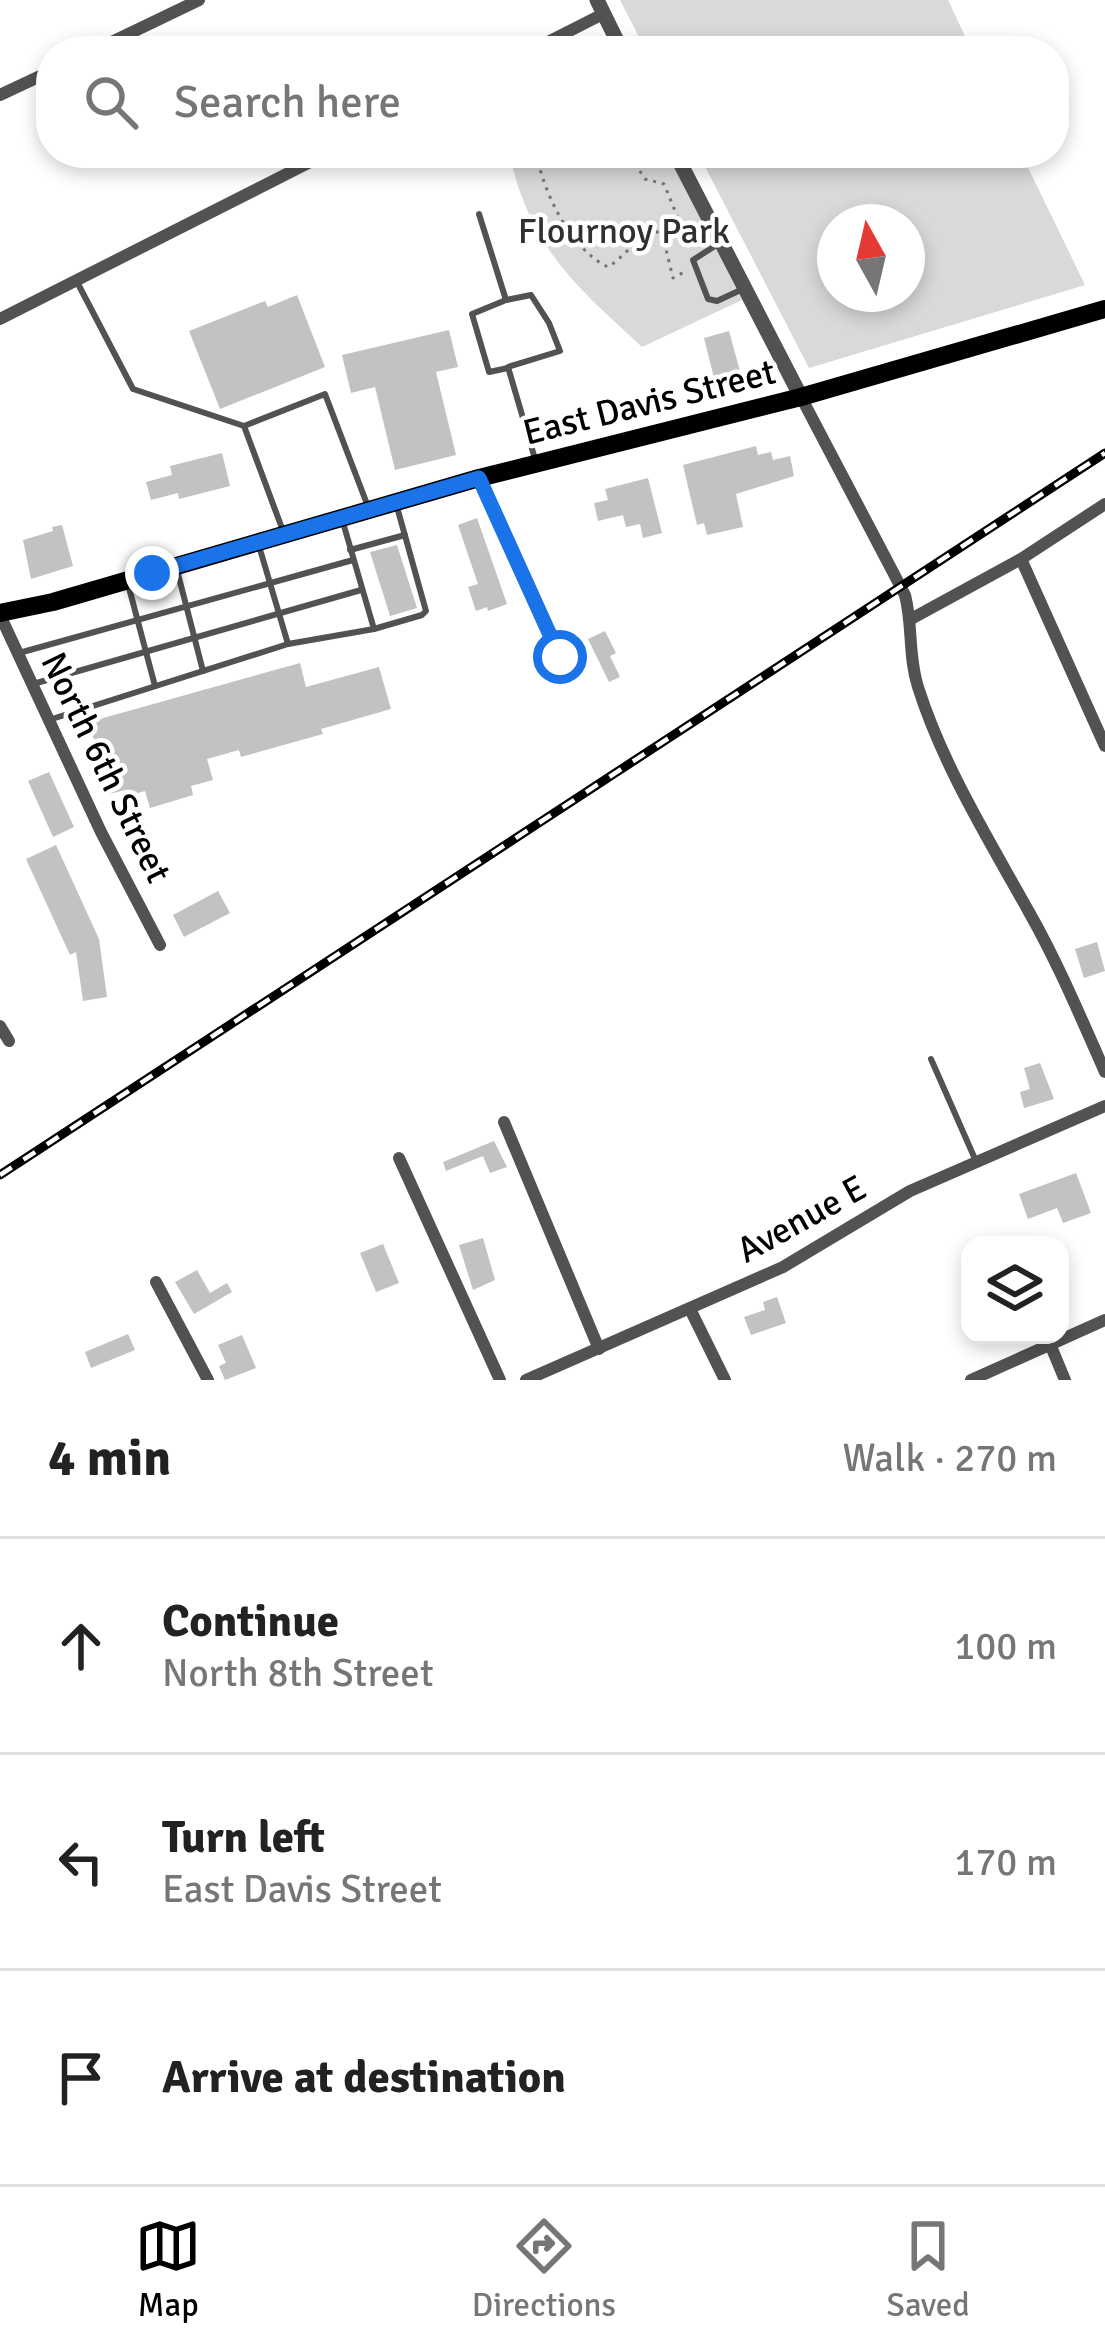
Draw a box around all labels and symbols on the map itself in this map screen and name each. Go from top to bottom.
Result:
north arrow [817,204,925,312]
park label: Flournoy Park [518,209,730,254]
street label: East Davis Street [519,349,780,456]
route end [125,546,179,600]
route start [533,630,587,684]
street label: North 6th Street [30,645,181,890]
street label: Avenue E [729,1165,874,1273]

